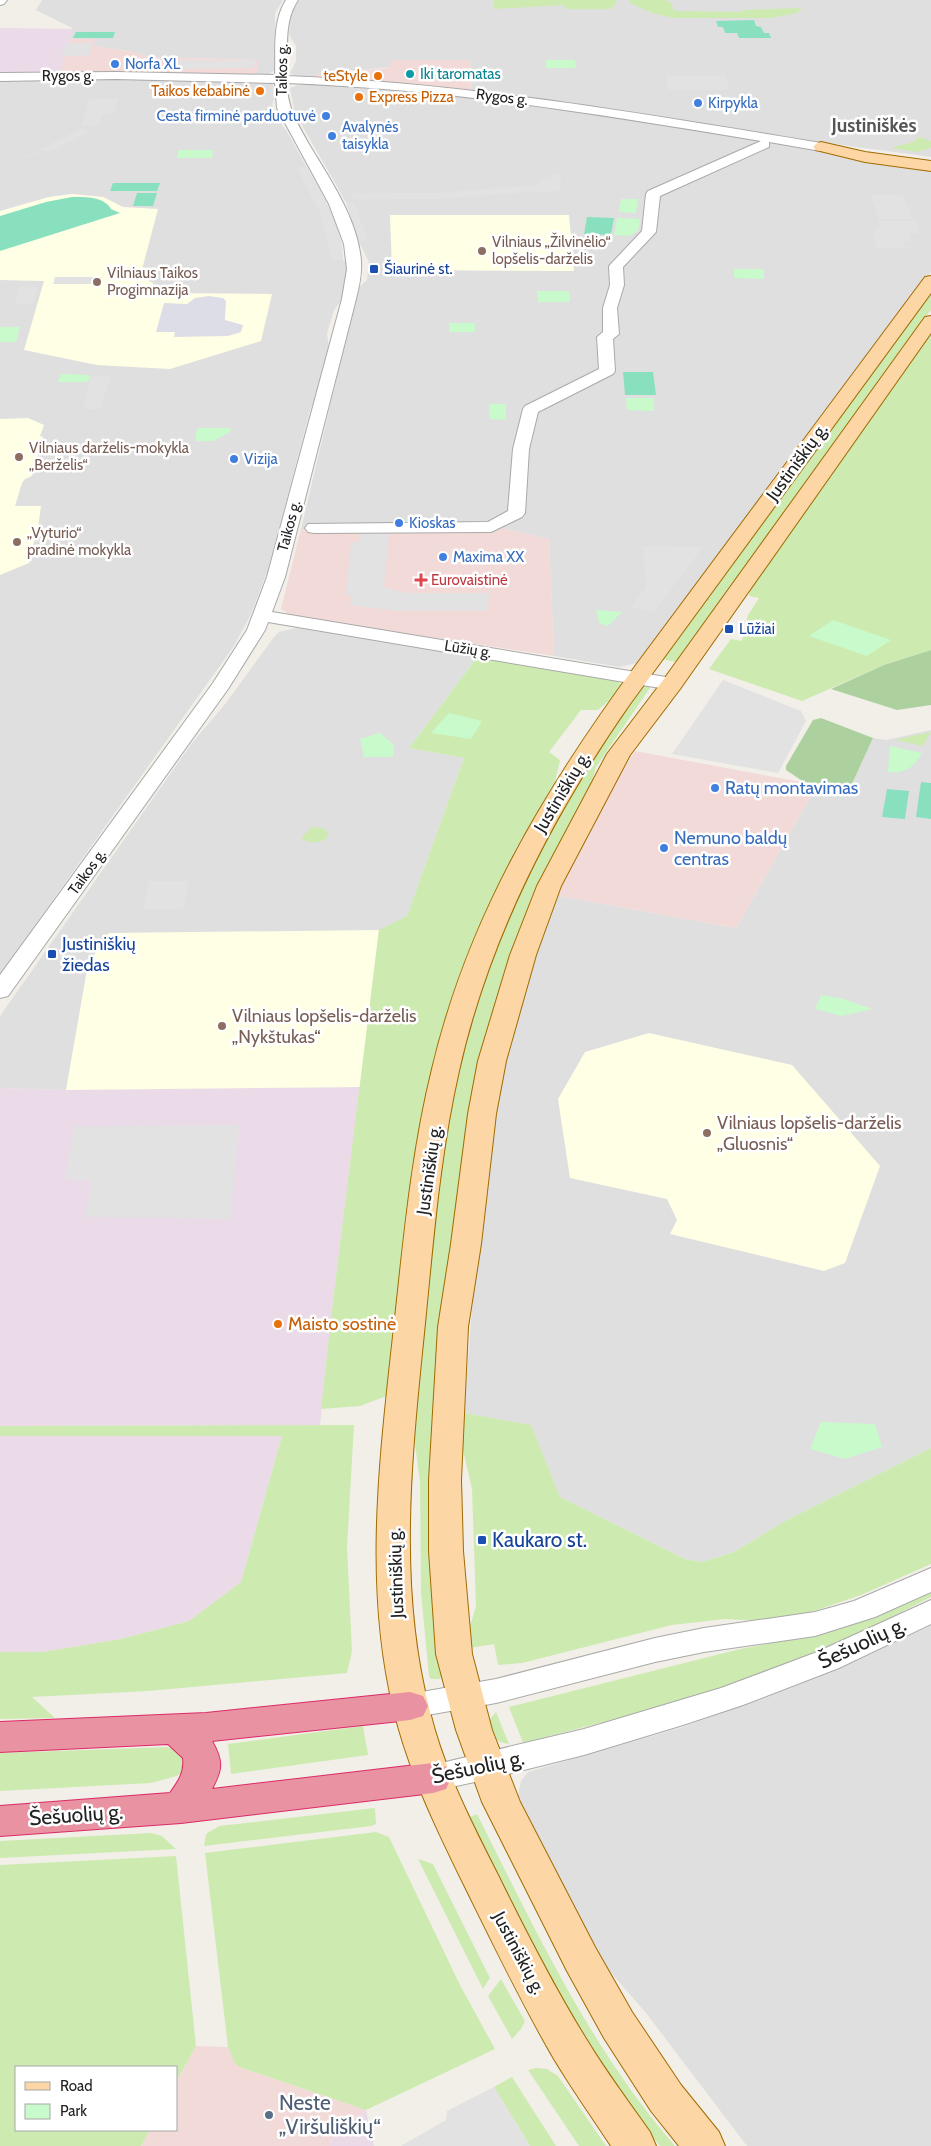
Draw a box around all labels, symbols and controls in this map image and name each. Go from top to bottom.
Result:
street label: Taikos g. [273,44,291,96]
place label: Norfa XL [125,55,181,73]
marker: Norfa XL [109,58,121,70]
place label: Iki taromatas [420,65,501,83]
street label: Rygos g. [42,67,94,85]
place label: teStyle [323,67,368,85]
marker: Iki taromatas [404,68,416,80]
marker: teStyle [372,70,384,82]
place label: Taikos kebabinė [151,82,250,100]
marker: Taikos kebabinė [254,85,266,97]
street label: Rygos g. [475,85,529,109]
place label: Express Pizza [369,88,455,106]
marker: Express Pizza [353,91,365,103]
place label: Kirpykla [708,94,759,112]
marker: Kirpykla [692,97,704,109]
place label: Cesta firminė parduotuvė [156,107,316,125]
marker: Cesta firminė parduotuvė [320,110,332,122]
district label: Justiniškės [831,114,916,137]
place label: Avalynės taisykla [342,118,399,153]
marker: Avalynės taisykla [326,130,338,142]
place label: Vilniaus „Žilvinėlio“ lopšelis-darželis [492,232,611,268]
marker: Vilniaus „Žilvinėlio“ lopšelis-darželis [476,245,488,257]
place label: Šiaurinė st. [384,259,453,278]
marker: Šiaurinė st. [368,263,380,275]
place label: Vilniaus Taikos Progimnazija [107,264,198,299]
marker: Vilniaus Taikos Progimnazija [91,276,103,288]
street label: Justiniškių g. [761,419,833,506]
place label: Vilniaus darželis-mokykla „Berželis“ [29,439,190,474]
place label: Vizija [244,450,278,468]
marker: Vilniaus darželis-mokykla „Berželis“ [13,451,25,463]
marker: Vizija [228,453,240,465]
street label: Taikos g. [274,498,304,554]
place label: Kioskas [409,514,456,532]
marker: Kioskas [393,517,405,529]
place label: „Vyturio“ pradinė mokykla [27,524,132,559]
marker: „Vyturio“ pradinė mokykla [11,536,23,548]
place label: Maxima XX [453,548,524,566]
marker: Maxima XX [437,551,449,563]
place label: Eurovaistinė [431,571,508,589]
marker: Eurovaistinė [415,574,427,586]
place label: Lūžiai [739,620,775,638]
marker: Lūžiai [723,623,735,635]
street label: Lūžių g. [443,636,493,662]
street label: Justiniškių g. [529,748,595,837]
place label: Ratų montavimas [725,777,858,799]
marker: Ratų montavimas [709,782,721,794]
place label: Nemuno baldų centras [674,827,788,870]
marker: Nemuno baldų centras [658,842,670,854]
street label: Taikos g. [64,846,110,898]
place label: Justiniškių žiedas [61,933,136,976]
marker: Justiniškių žiedas [46,948,58,960]
place label: Vilniaus lopšelis-darželis „Nykštukas“ [232,1005,417,1048]
marker: Vilniaus lopšelis-darželis „Nykštukas“ [216,1020,228,1032]
place label: Vilniaus lopšelis-darželis „Gluosnis“ [717,1112,902,1155]
street label: Justiniškių g. [412,1124,446,1217]
marker: Vilniaus lopšelis-darželis „Gluosnis“ [701,1127,713,1139]
place label: Maisto sostinė [288,1313,396,1335]
marker: Maisto sostinė [272,1318,284,1330]
street label: Justiniškių g. [383,1527,409,1620]
place label: Kaukaro st. [492,1527,587,1552]
marker: Kaukaro st. [476,1534,488,1546]
street label: Šešuolių g. [814,1611,910,1674]
street label: Šešuolių g. [429,1744,527,1789]
street label: Šešuolių g. [28,1799,124,1830]
street label: Justiniškių g. [488,1907,550,1998]
legend [15,2066,178,2131]
text: Road [60,2077,93,2095]
place label: Neste „Viršuliškių“ [279,2090,380,2139]
text: Park [60,2102,87,2120]
marker: Neste „Viršuliškių“ [263,2109,275,2121]

